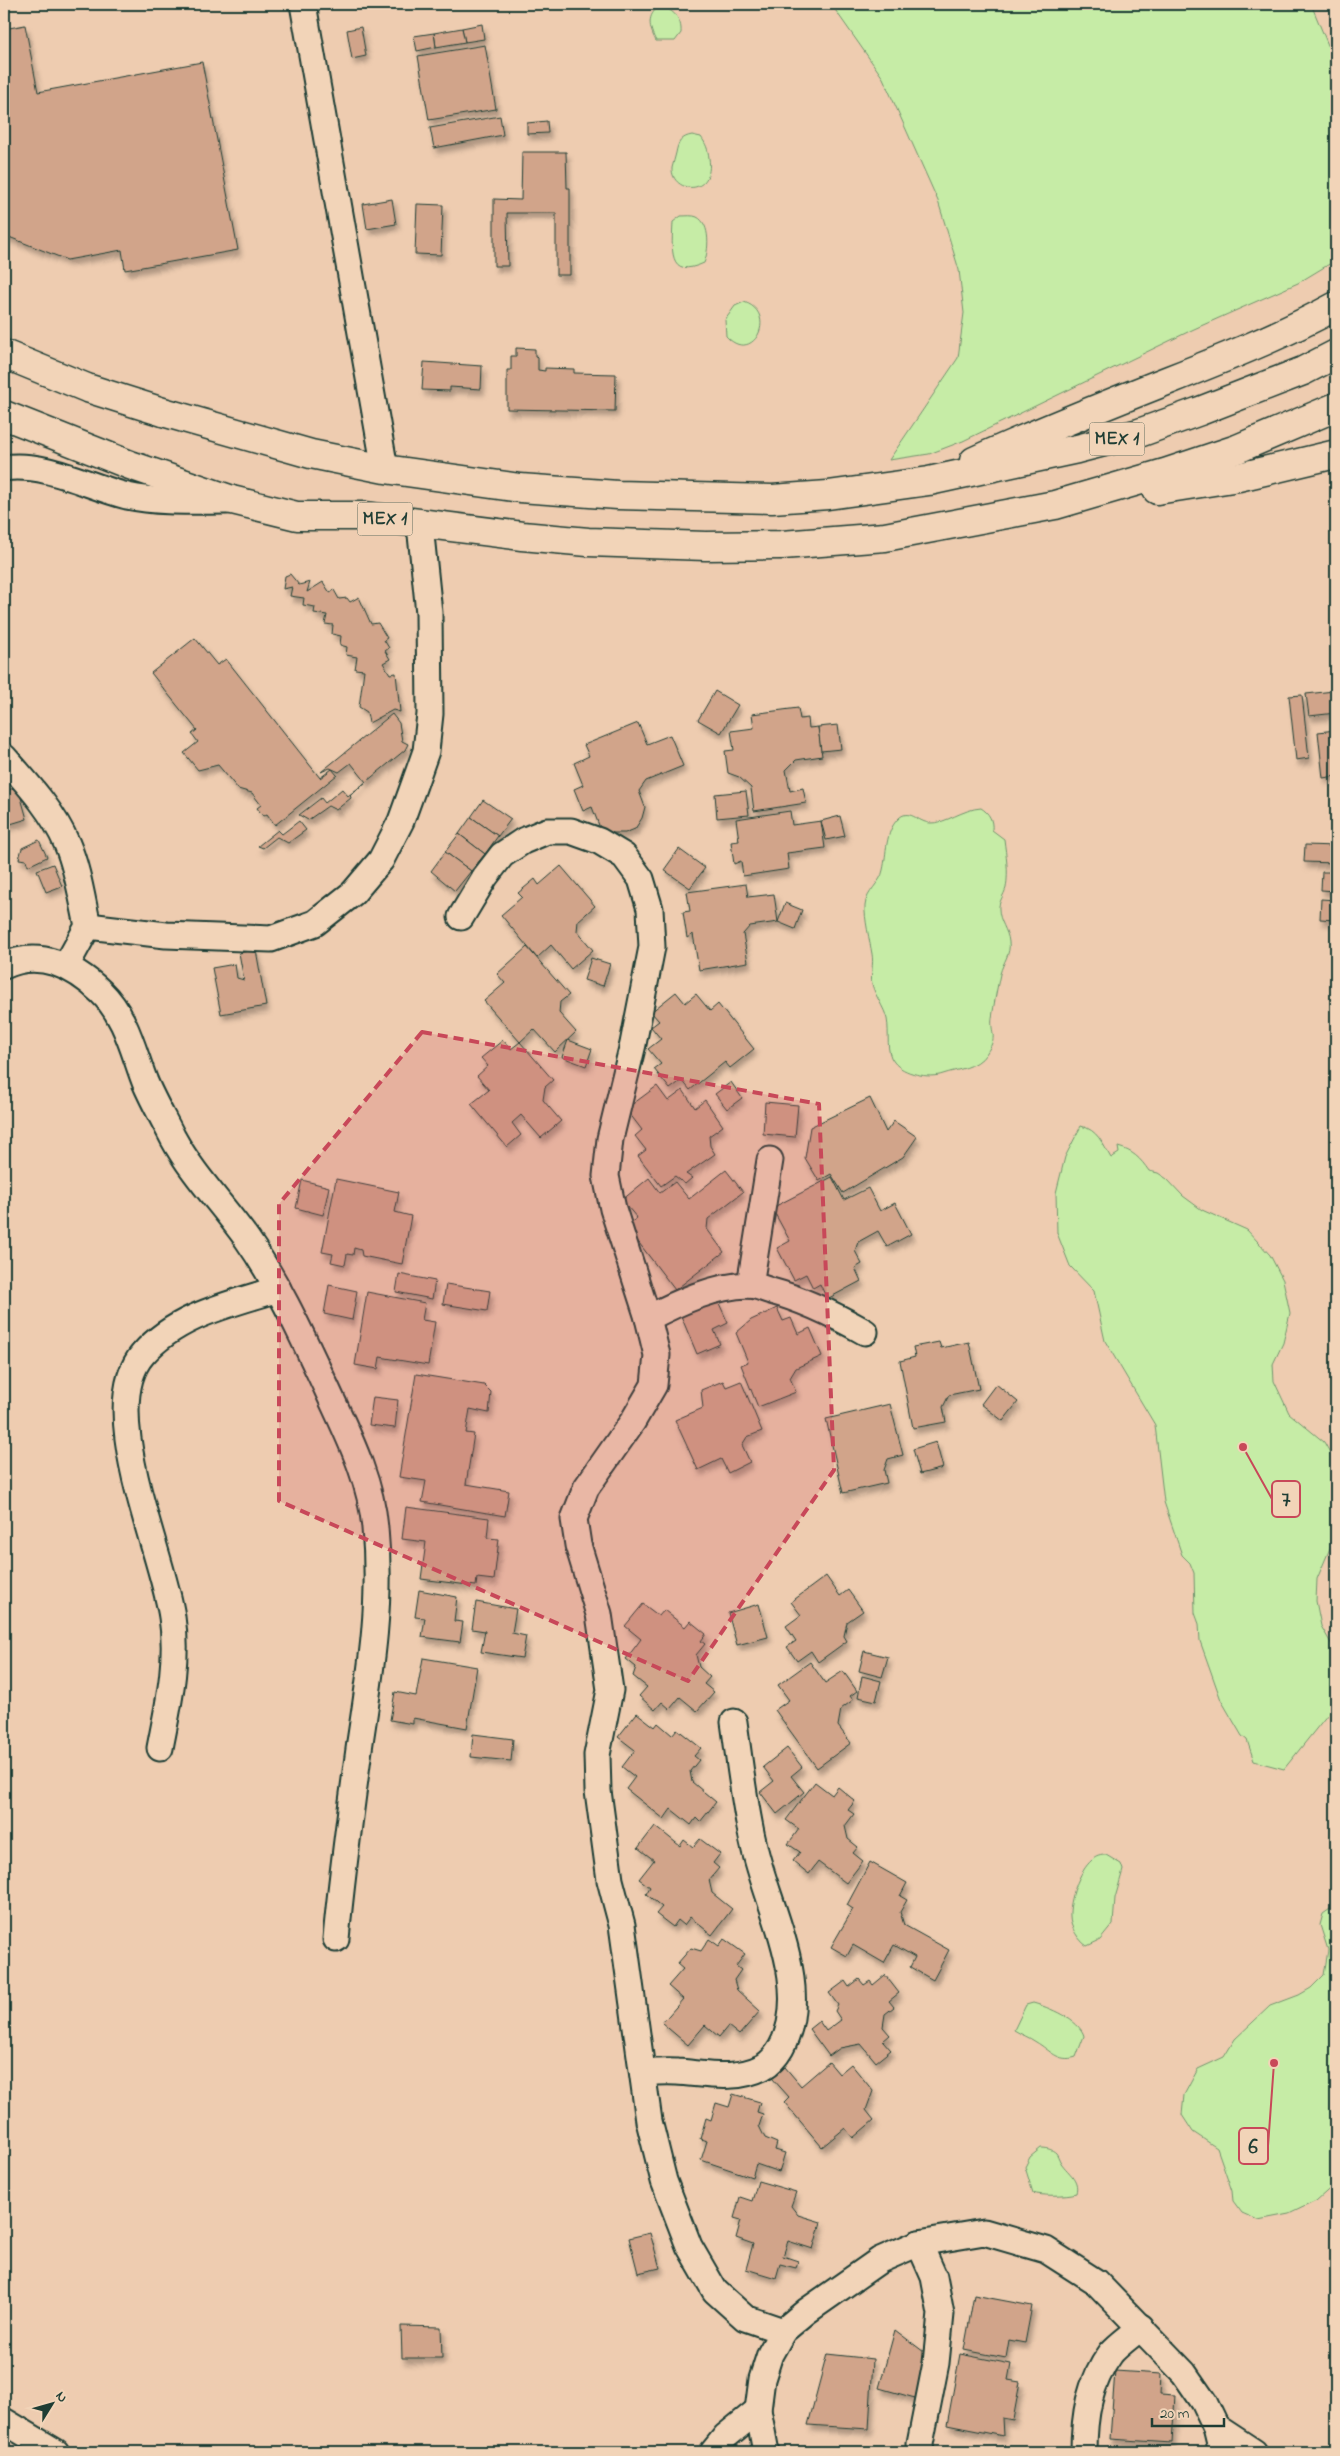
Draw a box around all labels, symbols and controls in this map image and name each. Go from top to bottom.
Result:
road number: MEX 1 [1090,422,1144,456]
road number: MEX 1 [358,502,412,536]
callout: 7 [1272,1481,1300,1517]
text: 7 [1282,1486,1291,1516]
callout: 6 [1239,2128,1268,2164]
text: 6 [1248,2133,1258,2163]
north arrow [28,2378,78,2428]
text: N [50,2387,72,2407]
scale bar [1152,2396,1225,2428]
text: 20 m [1160,2403,1190,2425]

